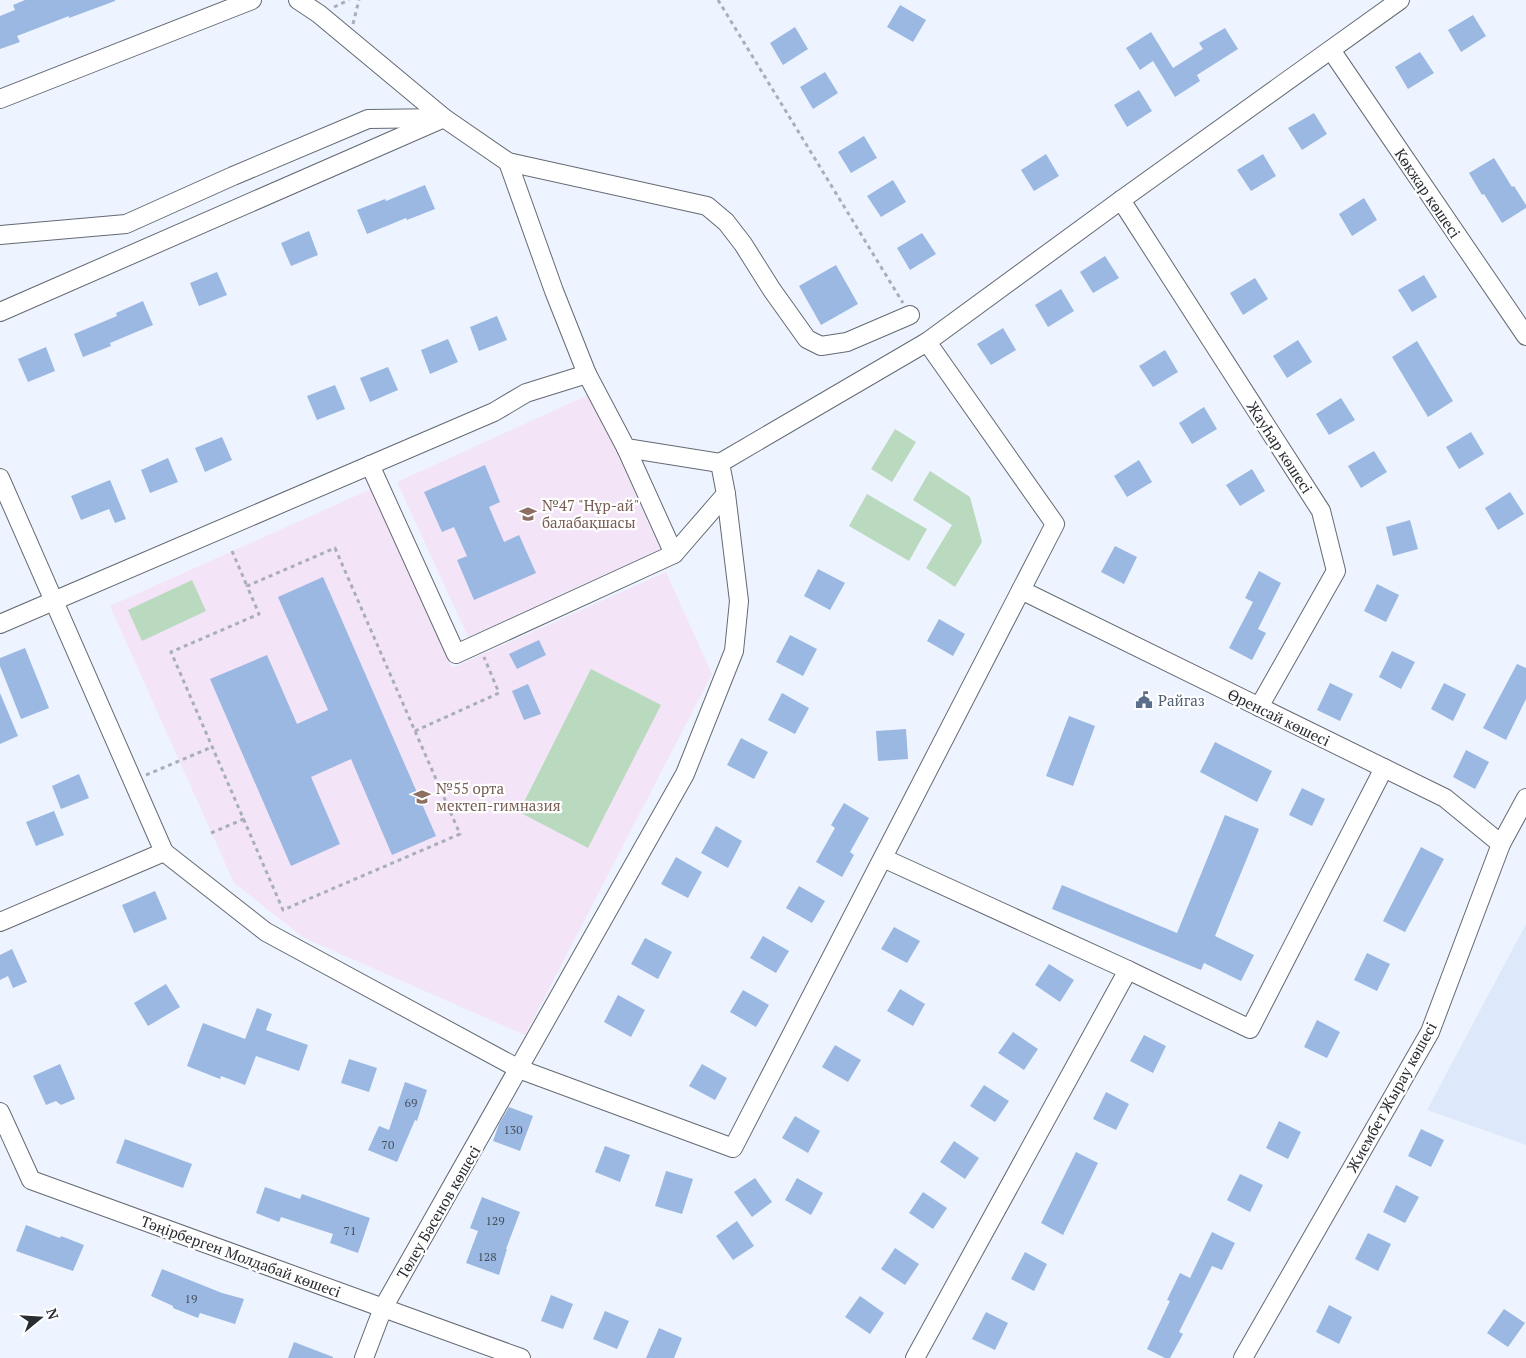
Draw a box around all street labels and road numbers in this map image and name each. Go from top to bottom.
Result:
street label: Көкжар көшесі [1391,144,1465,242]
street label: ЖауҺар көшесі [1243,397,1317,497]
street label: Өренсай көшесі [1225,684,1333,750]
street label: Жиембет Жырау көшесі [1341,1018,1441,1176]
street label: Төлеу Бәсенов көшесі [392,1142,484,1282]
street label: Тәңірберген Молдабай көшесі [138,1210,344,1302]

